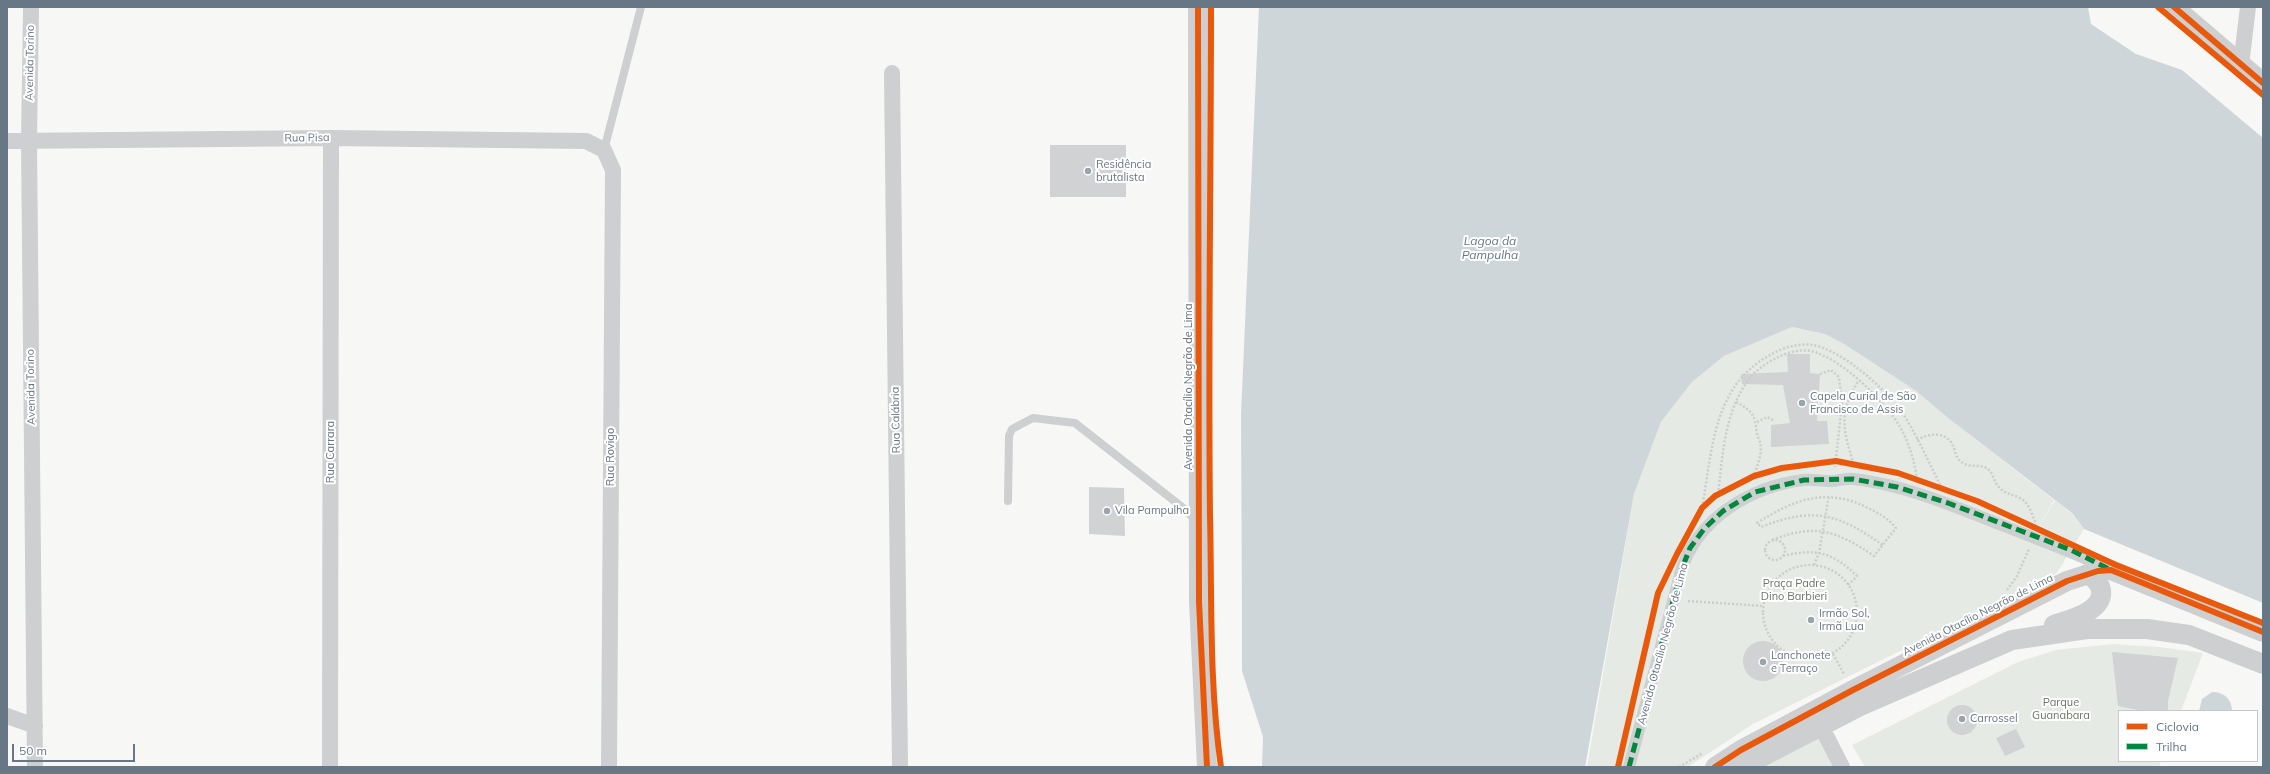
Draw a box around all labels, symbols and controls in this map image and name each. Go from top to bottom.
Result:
street label: Avenida Torino [23,25,37,101]
street label: Rua Pisa [284,131,330,145]
place label: Residência brutalista [1096,158,1151,184]
marker: Residência brutalista [1083,166,1093,176]
water label: Lagoa da Pampulha [1462,234,1518,262]
street label: Avenida Otacílio Negrão de Lima [1182,303,1196,471]
street label: Avenida Torino [24,349,38,425]
street label: Rua Calábria [889,387,903,453]
place label: Capela Curial de São Francisco de Assis [1810,390,1916,416]
marker: Capela Curial de São Francisco de Assis [1797,398,1807,408]
street label: Rua Carrara [324,421,338,483]
street label: Rua Rovigo [604,428,618,486]
place label: Vila Pampulha [1115,504,1189,518]
marker: Vila Pampulha [1102,506,1112,516]
street label: Avenida Otacílio Negrão de Lima [1635,562,1691,726]
street label: Avenida Otacílio Negrão de Lima [1901,571,2055,659]
park label: Praça Padre Dino Barbieri [1761,577,1827,603]
place label: Irmão Sol, Irmã Lua [1819,607,1870,633]
marker: Irmão Sol, Irmã Lua [1806,615,1816,625]
place label: Lanchonete e Terraço [1771,649,1830,675]
marker: Lanchonete e Terraço [1758,657,1768,667]
park label: Parque Guanabara [2032,696,2090,722]
legend [2118,710,2258,762]
place label: Carrossel [1970,712,2018,726]
marker: Carrossel [1957,714,1967,724]
text: Ciclovia [2156,719,2199,734]
scale bar [14,736,137,762]
text: Trilha [2156,739,2187,754]
text: 50 m [19,743,47,758]

